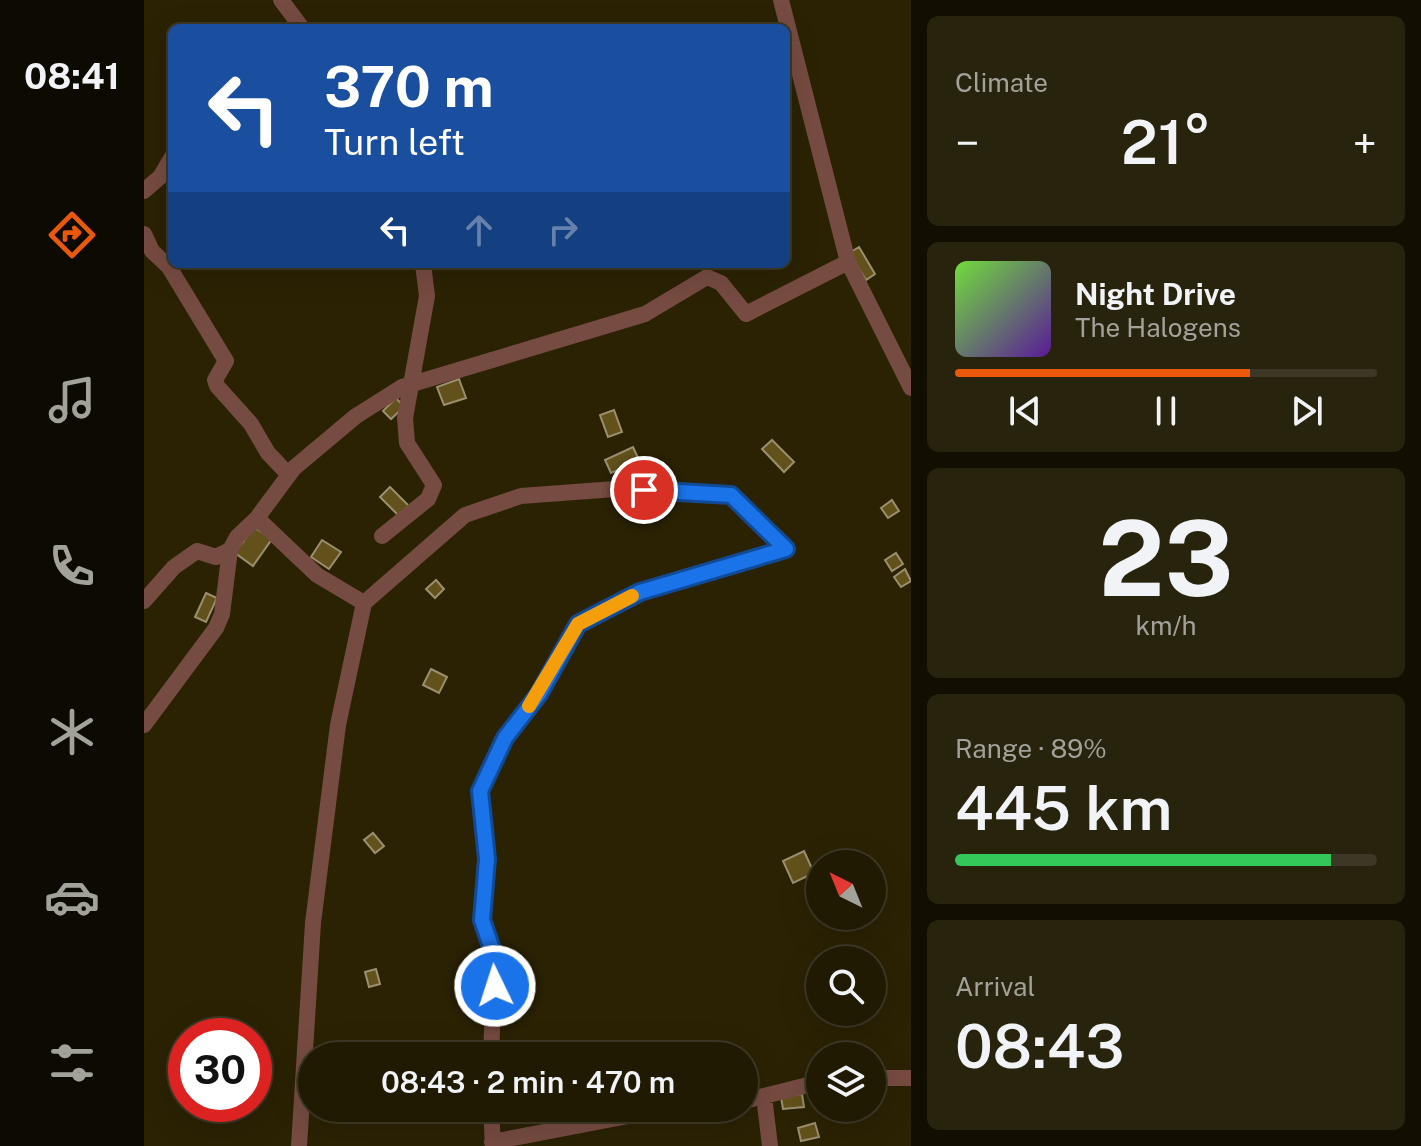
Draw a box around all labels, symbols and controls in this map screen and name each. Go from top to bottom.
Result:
text: 370 m [324,54,494,120]
text: 08:41 [24,55,120,97]
icon: left [192,56,296,160]
text: Climate [955,67,1048,98]
text: 21° [1121,107,1211,178]
text: − [955,117,979,169]
text: + [1353,117,1377,169]
text: Turn left [324,121,465,163]
icon: directions [44,207,100,263]
icon: left [373,208,417,252]
icon: ahead [457,208,501,252]
icon: right [541,208,585,252]
text: Night Drive [1075,276,1236,312]
text: The Halogens [1075,312,1241,343]
icon: music [44,372,100,428]
icon: previous [1003,389,1047,433]
icon: pause [1144,389,1188,433]
icon: next [1285,389,1329,433]
pin [610,456,678,524]
icon: arrive [622,468,666,512]
text: 23 [1098,497,1234,619]
icon: phone [44,538,100,594]
text: km/h [1135,610,1197,641]
icon: climate [44,704,100,760]
text: Range · 89% [955,733,1107,764]
text: 445 km [955,773,1172,844]
north arrow [806,850,886,930]
map controls [806,850,886,1122]
icon: car [44,869,100,925]
position arrow [453,944,537,1028]
button: search [806,946,886,1026]
text: Arrival [955,971,1035,1002]
text: 08:43 [955,1011,1124,1082]
speed limit sign: 30 [168,1018,272,1122]
icon: filters [44,1035,100,1091]
button: layers [806,1042,886,1122]
text: 08:43 · 2 min · 470 m [381,1064,675,1100]

